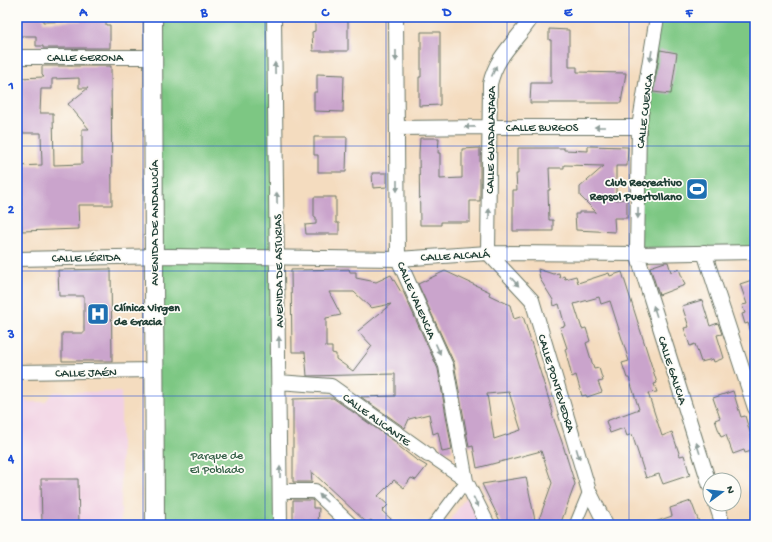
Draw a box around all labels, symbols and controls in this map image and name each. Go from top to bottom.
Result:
text: A [78,6,88,21]
text: B [200,6,209,21]
text: C [320,6,330,21]
text: D [442,6,452,21]
text: E [564,6,573,21]
text: F [685,6,694,21]
one-way arrow [648,49,654,62]
one-way arrow [393,50,399,63]
street label: CALLE GERONA [47,52,124,66]
one-way arrow [272,61,278,74]
one-way arrow [491,65,498,77]
street label: CALLE CUENCA [634,72,658,149]
text: 1 [7,79,14,94]
street label: CALLE GUADALAJARA [484,85,500,194]
street label: CALLE BURGOS [506,122,579,136]
one-way arrow [463,124,476,130]
one-way arrow [593,124,606,130]
street label: AVENIDA DE ANDALUCÍA [149,159,163,286]
sports icon: Club Recreativo Repsol Puertollano [684,176,710,202]
place label: Club Recreativo Repsol Puertollano [589,177,683,205]
one-way arrow [394,180,400,193]
one-way arrow [274,191,280,204]
text: 2 [8,203,15,218]
one-way arrow [634,207,641,219]
one-way arrow [485,208,492,220]
street label: AVENIDA DE ASTURIAS [272,214,288,328]
street label: CALLE ALCALÁ [420,248,491,266]
street label: CALLE LÉRIDA [52,251,121,267]
street label: CALLE VALENCIA [393,260,438,342]
one-way arrow [510,277,519,286]
hospital icon: Clínica Virgen de Gracia [85,301,111,327]
place label: Clínica Virgen de Gracia [113,302,180,330]
one-way arrow [652,305,658,317]
text: 3 [7,328,15,343]
street label: CALLE PONTEVEDRA [534,333,577,435]
street label: CALLE GALICIA [653,335,689,407]
one-way arrow [275,336,282,348]
one-way arrow [435,344,441,355]
street label: CALLE JAÉN [55,366,117,382]
street label: CALLE ALICANTE [339,391,413,450]
one-way arrow [695,442,701,454]
one-way arrow [575,448,581,460]
park label: Parque de El Poblado [190,450,244,478]
text: 4 [7,452,15,467]
one-way arrow [277,465,283,478]
north arrow [702,472,742,512]
text: N [723,485,736,495]
one-way arrow [318,494,328,503]
one-way arrow [473,496,480,507]

